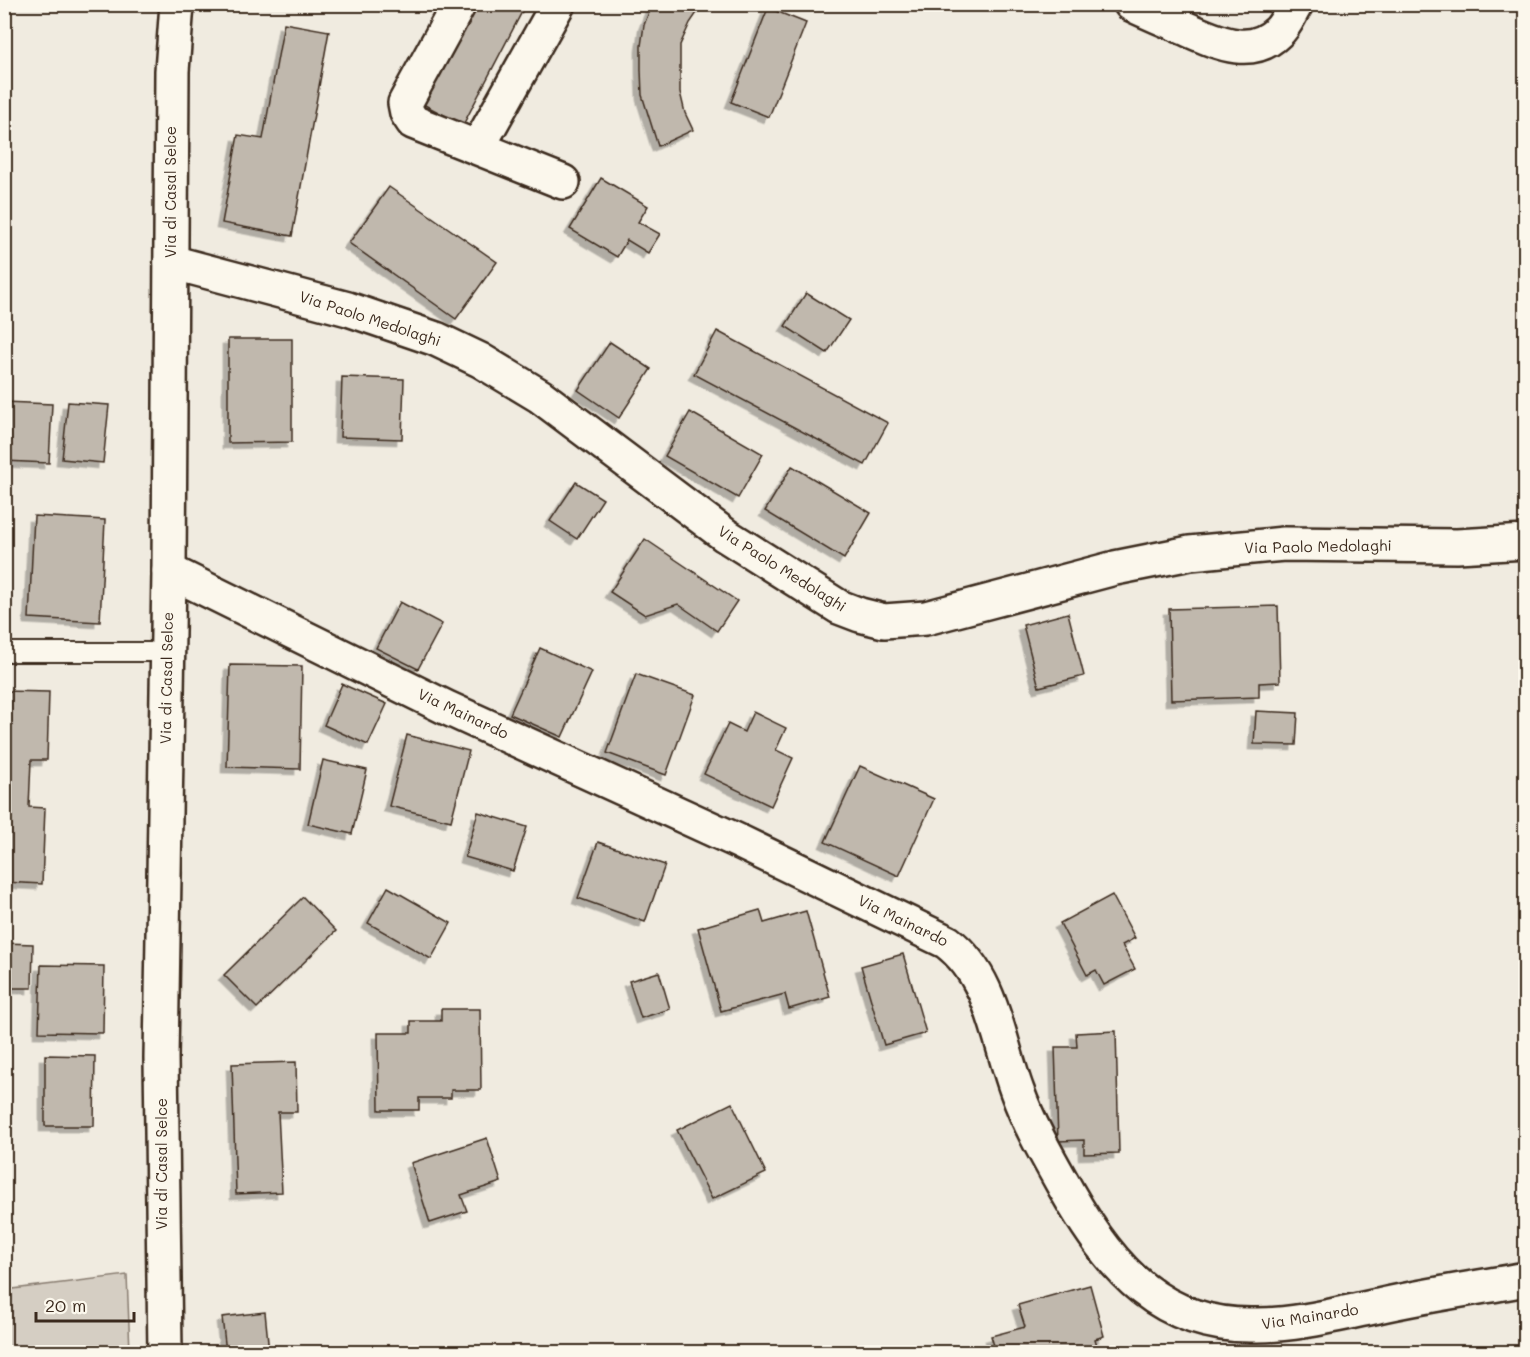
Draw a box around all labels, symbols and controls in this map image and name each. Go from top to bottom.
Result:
street label: Via di Casal Selce [160,126,180,258]
street label: Via Paolo Medolaghi [297,286,444,350]
street label: Via Paolo Medolaghi [715,521,850,616]
street label: Via Paolo Medolaghi [1244,535,1392,557]
street label: Via di Casal Selce [155,612,177,744]
street label: Via Mainardo [415,683,512,743]
street label: Via Mainardo [855,890,952,951]
street label: Via di Casal Selce [151,1098,171,1230]
scale bar [36,1285,134,1323]
text: 20 m [45,1293,86,1317]
street label: Via Mainardo [1260,1298,1360,1334]

